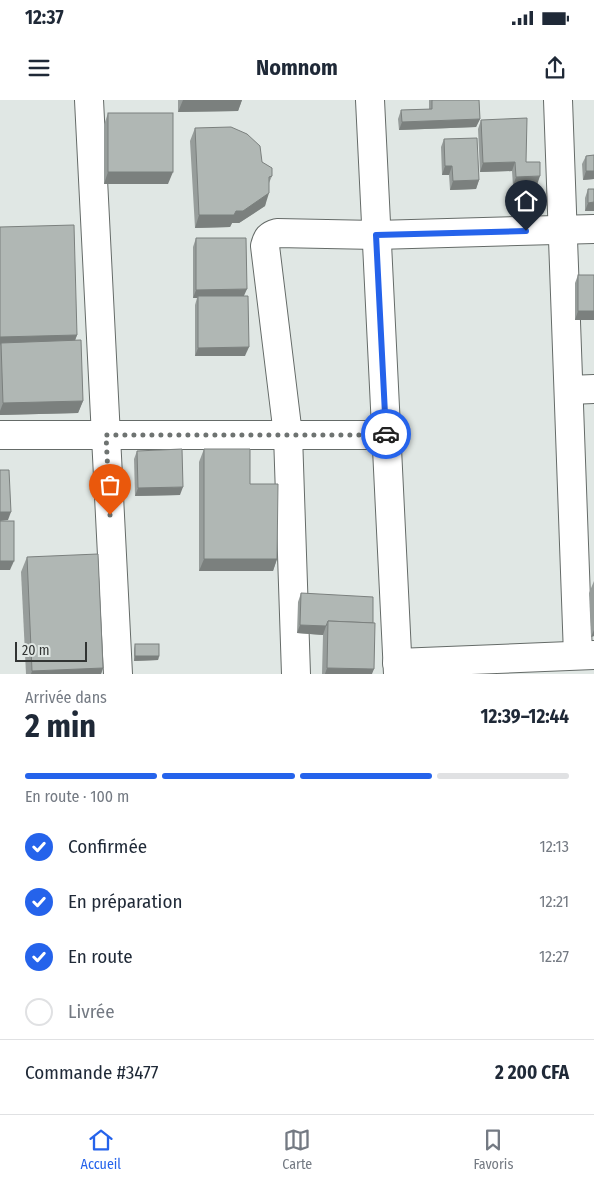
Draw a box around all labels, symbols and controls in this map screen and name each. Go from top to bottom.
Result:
text: 12:37 [25,6,63,29]
icon: menu [25,54,53,82]
text: Nomnom [256,54,338,81]
icon: share [541,54,569,82]
pin [505,180,547,231]
icon: home [512,187,540,215]
courier [361,409,411,459]
icon: car [372,420,400,448]
pin [89,464,131,515]
icon: bag [96,471,124,499]
scale bar [15,639,88,662]
text: 20 m [22,642,50,659]
text: Arrivée dans [25,688,107,707]
text: 12:39–12:44 [481,705,569,728]
text: 2 min [25,707,96,745]
text: En route · 100 m [25,787,129,806]
icon: check [25,833,53,861]
text: Confirmée [68,835,147,858]
text: 12:13 [540,837,569,856]
icon: check [25,888,53,916]
text: En préparation [68,890,182,913]
text: 12:21 [539,892,569,911]
icon: check [25,943,53,971]
text: En route [68,945,133,968]
text: 12:27 [539,947,569,966]
text: Livrée [68,1000,115,1023]
text: Commande #3477 [25,1061,158,1084]
text: 2 200 CFA [495,1061,569,1084]
tab: Accueil [81,1126,121,1173]
tab: Carte [282,1126,312,1173]
tab: Favoris [474,1126,513,1173]

